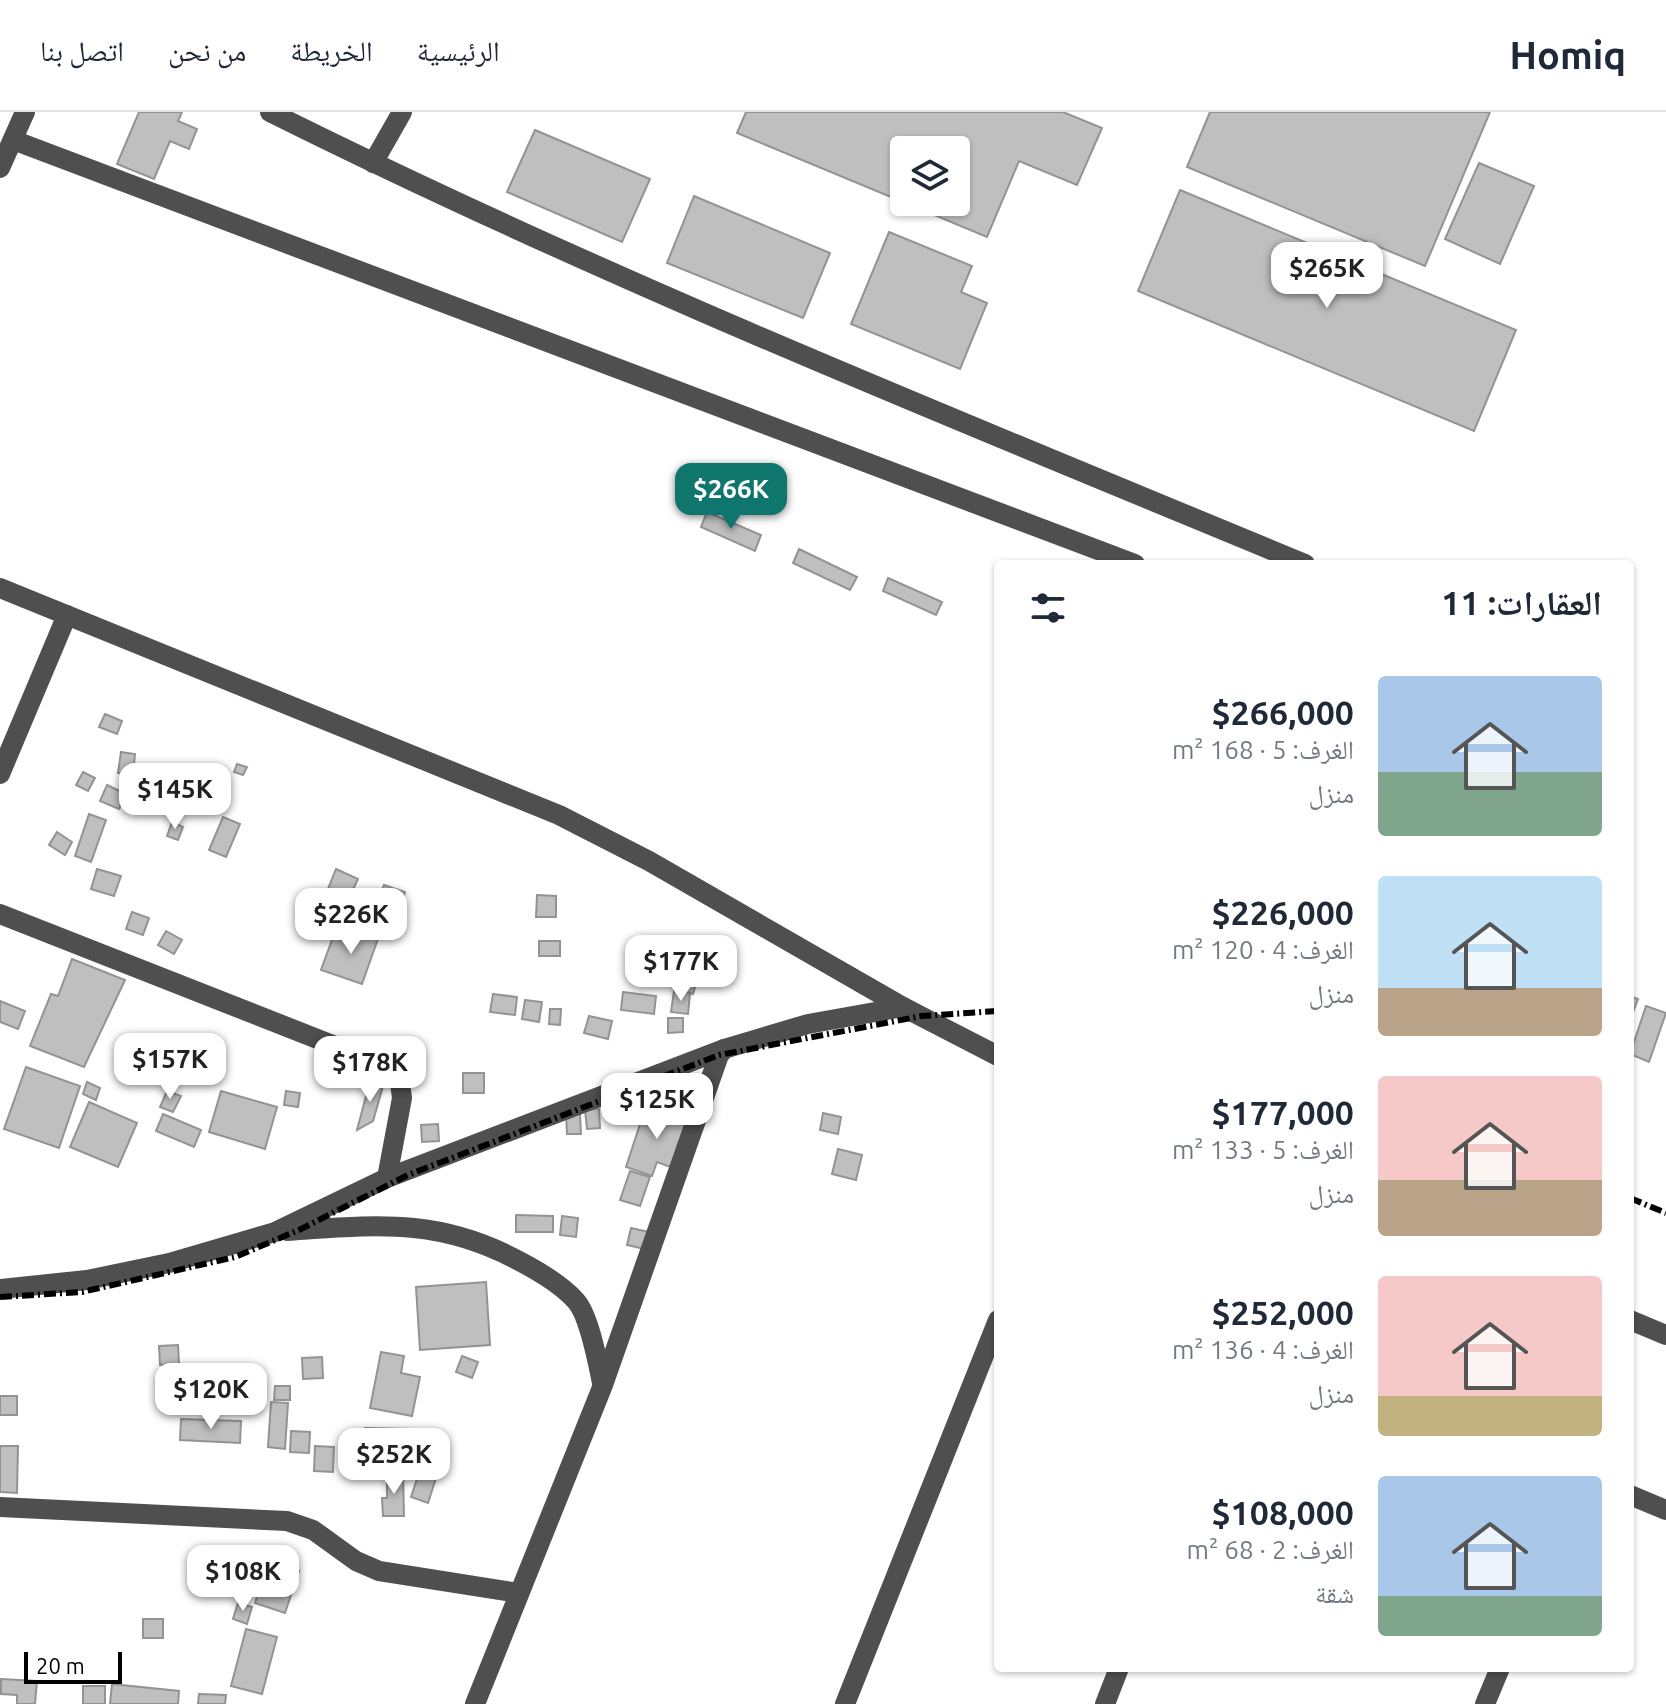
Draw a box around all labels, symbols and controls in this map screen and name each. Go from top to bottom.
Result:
text: Homiq [1509,34,1626,76]
text: اتصل بنا [40,35,124,66]
text: من نحن [168,35,246,66]
text: الخريطة [290,35,373,66]
text: الرئيسية [417,35,500,66]
map controls [890,136,970,216]
button: layers [890,136,970,216]
pin: $265K [1271,242,1383,310]
text: $265K [1289,253,1365,282]
pin: $266K [675,463,787,531]
text: $266K [693,474,769,503]
text: العقارات: 11 [1441,583,1602,621]
icon: filters [1026,586,1070,630]
text: $266,000 [1211,693,1354,731]
icon: home [1442,708,1538,804]
text: الغرف: 5 · 168 m² [1172,735,1354,764]
pin: $145K [119,763,231,831]
text: $145K [137,774,213,803]
text: منزل [1309,779,1354,808]
pin: $226K [295,888,407,956]
text: $226,000 [1211,893,1354,931]
text: $226K [313,899,389,928]
icon: home [1442,908,1538,1004]
pin: $177K [625,935,737,1003]
text: الغرف: 4 · 120 m² [1172,935,1354,964]
text: $177K [643,946,719,975]
text: منزل [1309,979,1354,1008]
pin: $157K [114,1033,226,1101]
pin: $178K [314,1036,426,1104]
text: $157K [132,1044,208,1073]
text: $178K [332,1047,408,1076]
pin: $125K [601,1073,713,1141]
text: $125K [619,1084,695,1113]
text: $177,000 [1211,1093,1354,1131]
icon: home [1442,1108,1538,1204]
text: الغرف: 5 · 133 m² [1172,1135,1354,1164]
text: منزل [1309,1179,1354,1208]
text: $252,000 [1211,1293,1354,1331]
icon: home [1442,1308,1538,1404]
text: الغرف: 4 · 136 m² [1172,1335,1354,1364]
pin: $120K [155,1363,267,1431]
text: $120K [173,1374,249,1403]
text: منزل [1309,1379,1354,1408]
pin: $252K [338,1428,450,1496]
text: $252K [356,1439,432,1468]
text: $108,000 [1211,1493,1354,1531]
icon: home [1442,1508,1538,1604]
text: الغرف: 2 · 68 m² [1187,1535,1354,1564]
pin: $108K [187,1545,299,1613]
text: $108K [205,1556,281,1585]
text: شقة [1315,1579,1354,1608]
scale bar [24,1648,122,1684]
text: 20 m [36,1653,85,1678]

